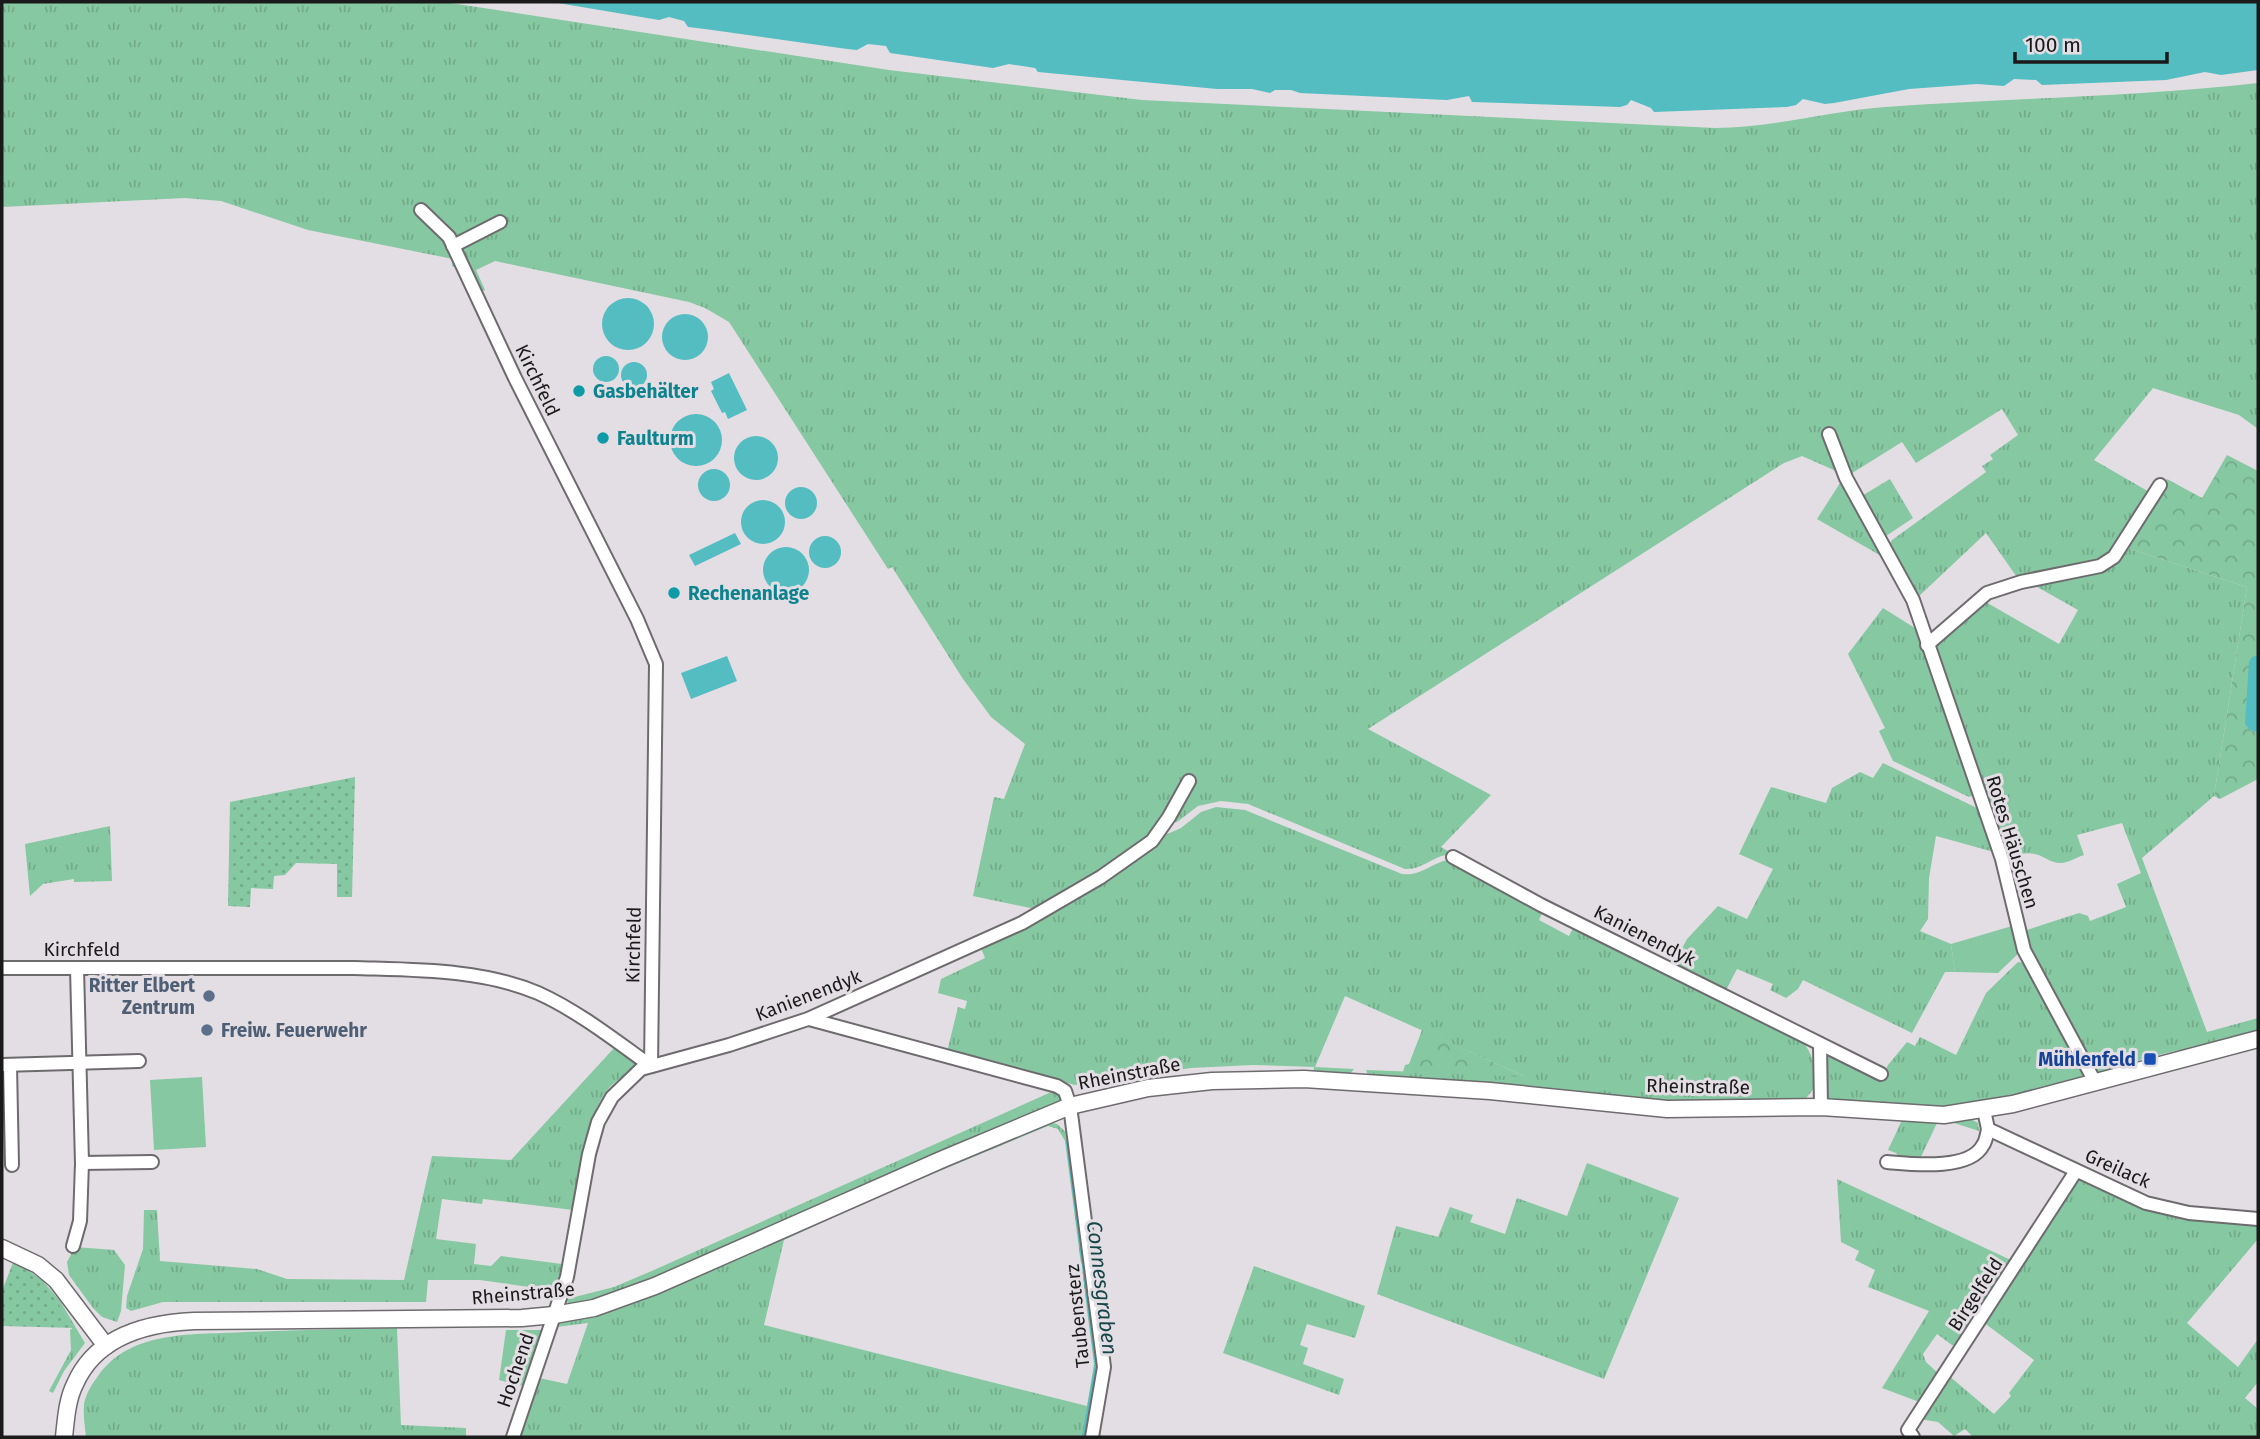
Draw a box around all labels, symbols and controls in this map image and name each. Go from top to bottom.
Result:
scale bar [2015,21,2167,65]
text: 100 m [2025,32,2081,58]
street label: Kirchfeld [510,341,565,420]
place label: Gasbehälter [593,380,699,403]
marker: Gasbehälter [571,383,587,399]
place label: Faulturm [617,427,694,450]
marker: Faulturm [595,430,611,446]
place label: Rechenanlage [688,582,809,605]
marker: Rechenanlage [666,585,682,601]
street label: Rotes Häuschen [1981,773,2044,912]
street label: Kanienendyk [1590,900,1700,971]
street label: Kirchfeld [621,906,646,984]
street label: Kirchfeld [44,938,120,961]
street label: Kanienendyk [752,965,865,1026]
place label: Ritter Elbert Zentrum [89,974,196,1019]
marker: Ritter Elbert Zentrum [201,988,217,1004]
place label: Freiw. Feuerwehr [221,1019,367,1042]
marker: Freiw. Feuerwehr [199,1022,215,1038]
place label: Mühlenfeld [2038,1048,2136,1071]
marker: Mühlenfeld [2142,1051,2158,1067]
street label: Rheinstraße [1076,1052,1182,1095]
street label: Rheinstraße [1646,1074,1750,1099]
street label: Greilack [2082,1144,2154,1193]
water label: Connesgraben [1081,1219,1123,1357]
street label: Birgelfeld [1943,1253,2008,1335]
street label: Taubensterz [1061,1263,1094,1369]
street label: Rheinstraße [470,1278,576,1309]
street label: Hochend [492,1330,539,1410]

